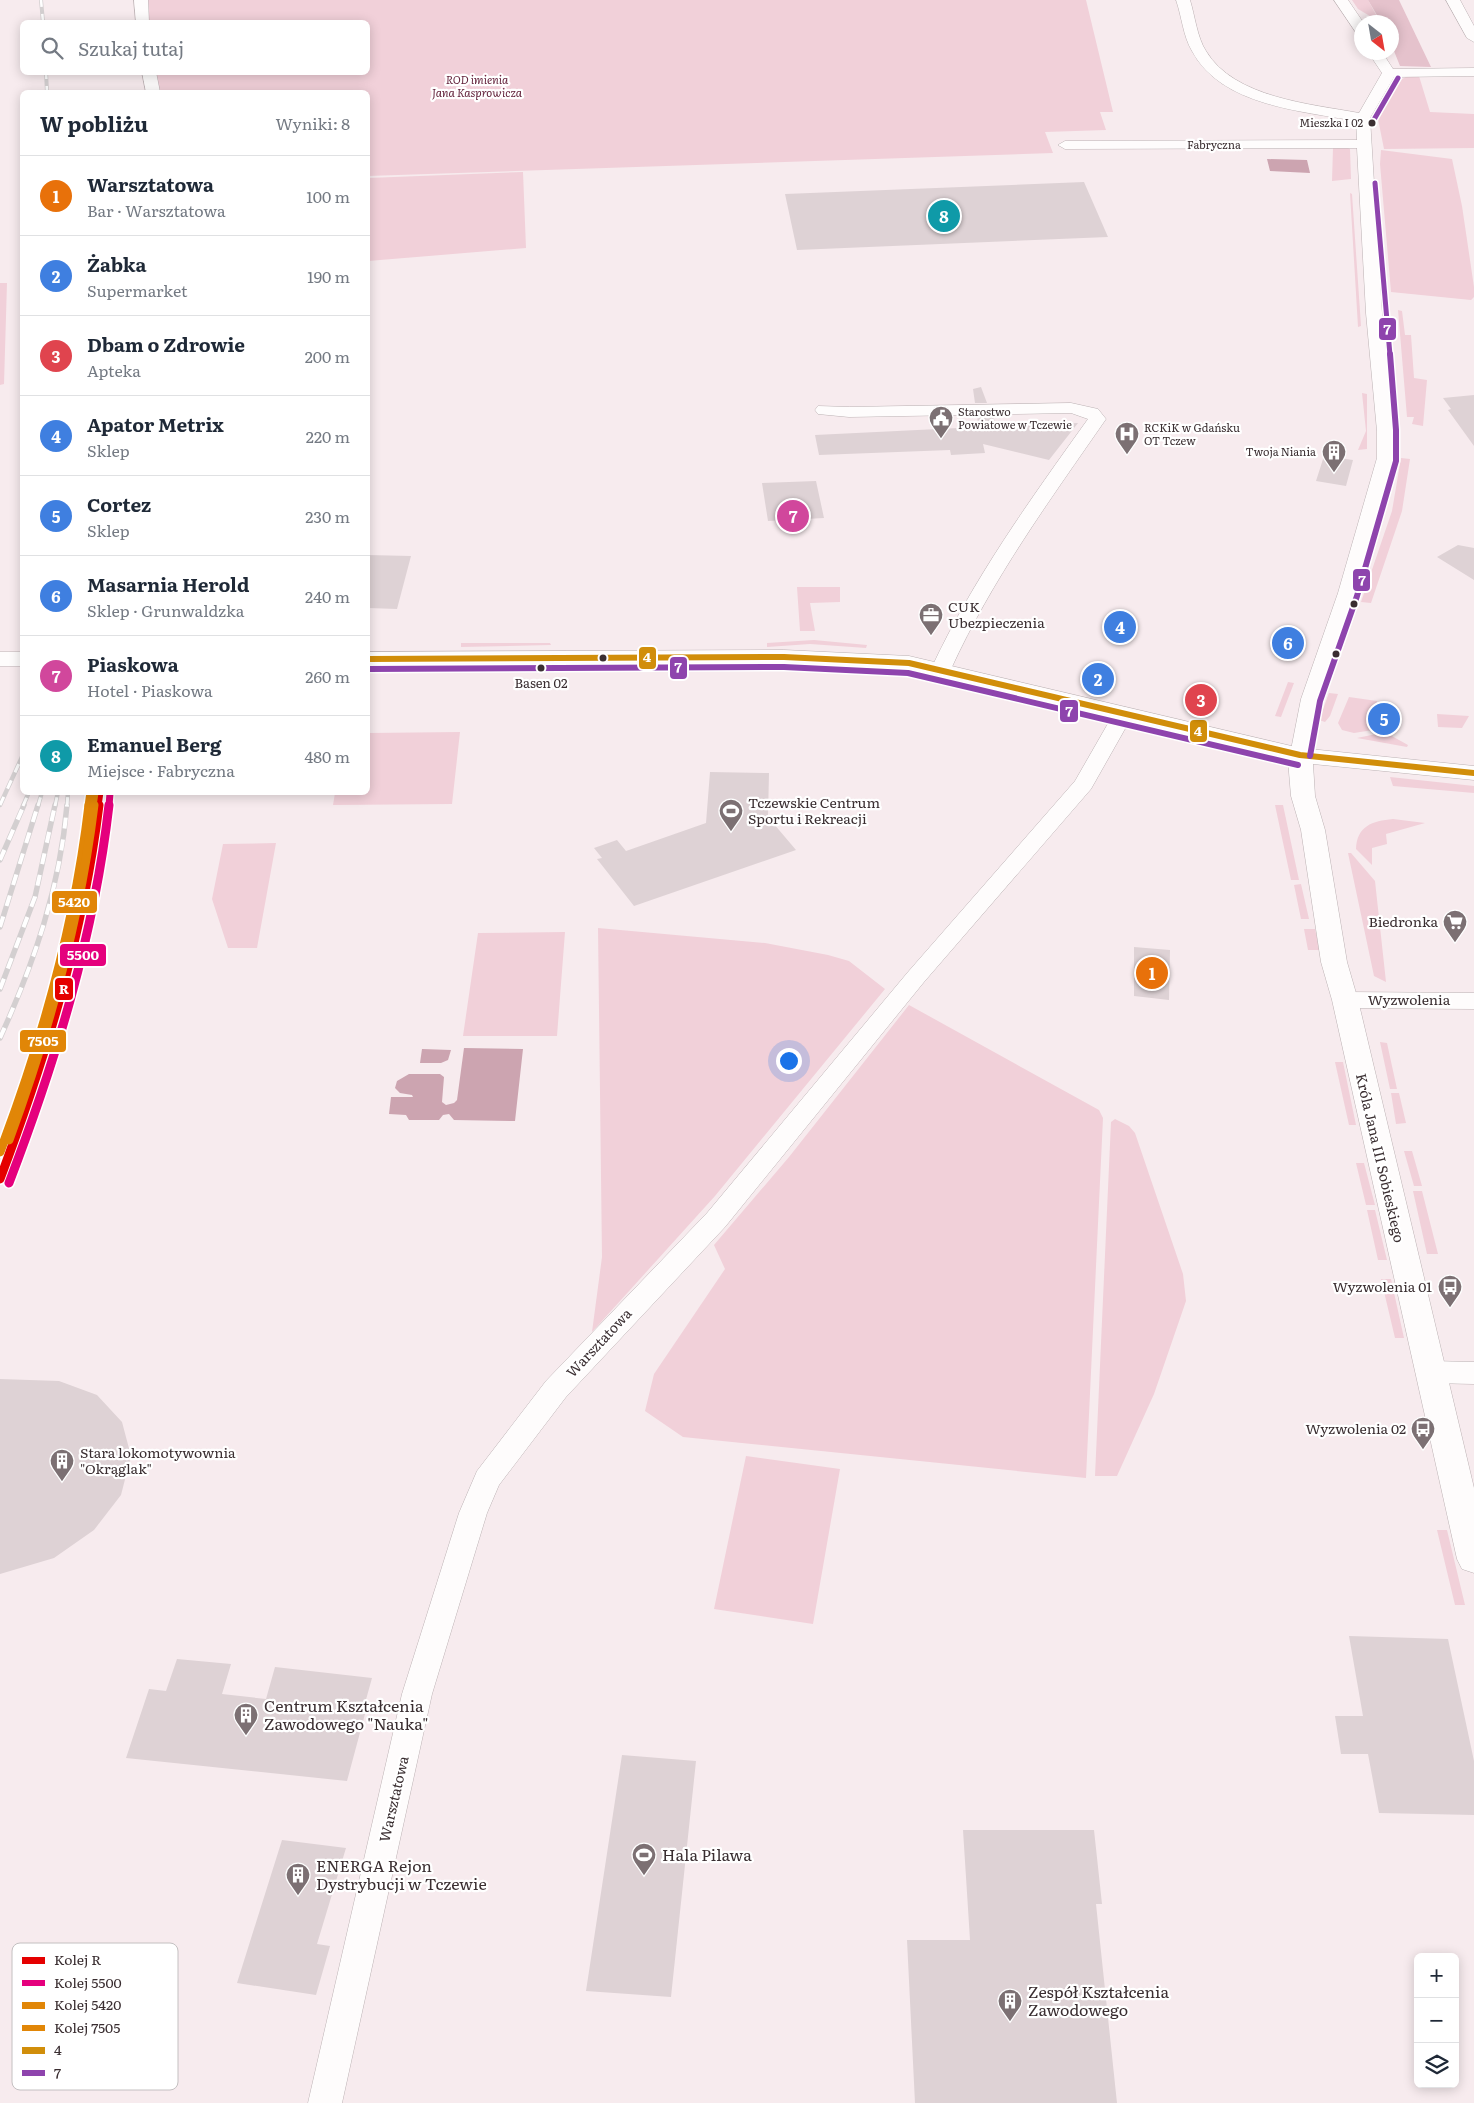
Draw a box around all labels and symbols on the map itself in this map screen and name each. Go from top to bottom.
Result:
north arrow [1354,15,1399,60]
park label: ROD imienia Jana Kasprowicza [432,71,523,100]
place label: Mieszka I 02 [1299,114,1363,130]
marker: Mieszka I 02 [1367,118,1377,128]
street label: Fabryczna [1187,136,1241,152]
pin: 8 [928,197,960,235]
line badge: 7 [1378,317,1397,341]
text: 7 [1383,318,1391,338]
place label: Starostwo Powiatowe w Tczewie [958,403,1072,432]
public building icon: Starostwo Powiatowe w Tczewie [928,405,954,439]
place label: RCKiK w Gdańsku OT Tczew [1144,419,1240,448]
hospital icon: RCKiK w Gdańsku OT Tczew [1114,421,1140,455]
building icon: Twoja Niania [1321,439,1347,473]
place label: Twoja Niania [1246,443,1316,459]
pin: 7 [777,497,809,535]
line badge: 7 [1352,568,1371,592]
text: 7 [1358,569,1366,589]
place label: CUK Ubezpieczenia [948,596,1045,632]
unlabelled marker [1349,599,1359,609]
office icon: CUK Ubezpieczenia [918,602,944,636]
pin: 4 [1104,608,1136,646]
pin: 6 [1272,624,1304,662]
line badge: 4 [638,646,657,670]
text: 4 [643,646,652,666]
unlabelled marker [1331,649,1341,659]
unlabelled marker [598,653,608,663]
line badge: 7 [669,656,688,680]
text: 7 [674,656,682,676]
pin: 2 [1082,660,1114,698]
marker: Basen 02 [536,663,546,673]
place label: Basen 02 [514,673,568,692]
pin: 3 [1185,681,1217,719]
line badge: 7 [1059,699,1079,723]
text: 7 [1065,700,1073,720]
pin: 5 [1368,700,1400,738]
line badge: 4 [1189,719,1208,743]
text: 4 [1194,720,1203,740]
place label: Tczewskie Centrum Sportu i Rekreacji [748,792,880,828]
sports icon: Tczewskie Centrum Sportu i Rekreacji [718,798,744,832]
line badge: 5420 [51,890,98,914]
text: 5420 [58,891,90,911]
supermarket icon: Biedronka [1442,909,1468,943]
place label: Biedronka [1368,911,1438,931]
line badge: 5500 [59,943,107,967]
text: 5500 [67,944,100,964]
pin: 1 [1136,954,1168,992]
line badge: R [54,977,74,1001]
text: R [59,978,70,998]
street label: Wyzwolenia [1368,989,1451,1009]
line badge: 7505 [19,1029,67,1053]
text: 7505 [27,1030,59,1050]
your location [776,1048,802,1074]
street label: Króla Jana III Sobieskiego [1352,1071,1410,1244]
bus stop icon: Wyzwolenia 01 [1437,1274,1463,1308]
place label: Wyzwolenia 01 [1333,1276,1432,1296]
street label: Warsztatowa [561,1303,636,1381]
bus stop icon: Wyzwolenia 02 [1410,1416,1436,1450]
place label: Wyzwolenia 02 [1306,1418,1406,1438]
place label: Stara lokomotywownia "Okrąglak" [80,1442,236,1478]
building icon: Stara lokomotywownia "Okrąglak" [49,1448,75,1482]
place label: Centrum Kształcenia Zawodowego "Nauka" [264,1693,428,1735]
building icon: Centrum Kształcenia Zawodowego "Nauka" [233,1702,259,1736]
street label: Warsztatowa [373,1753,413,1844]
sports icon: Hala Pilawa [631,1842,657,1876]
place label: Hala Pilawa [662,1842,752,1866]
place label: ENERGA Rejon Dystrybucji w Tczewie [316,1853,487,1895]
building icon: ENERGA Rejon Dystrybucji w Tczewie [285,1862,311,1896]
legend [12,1943,178,2090]
text: Kolej R [54,1949,101,1969]
text: Kolej 5500 [54,1972,122,1992]
place label: Zespół Kształcenia Zawodowego [1028,1979,1169,2021]
building icon: Zespół Kształcenia Zawodowego [997,1988,1023,2022]
text: Kolej 5420 [54,1994,121,2014]
text: Kolej 7505 [54,2017,120,2037]
text: 4 [54,2039,62,2059]
text: 7 [54,2062,61,2082]

